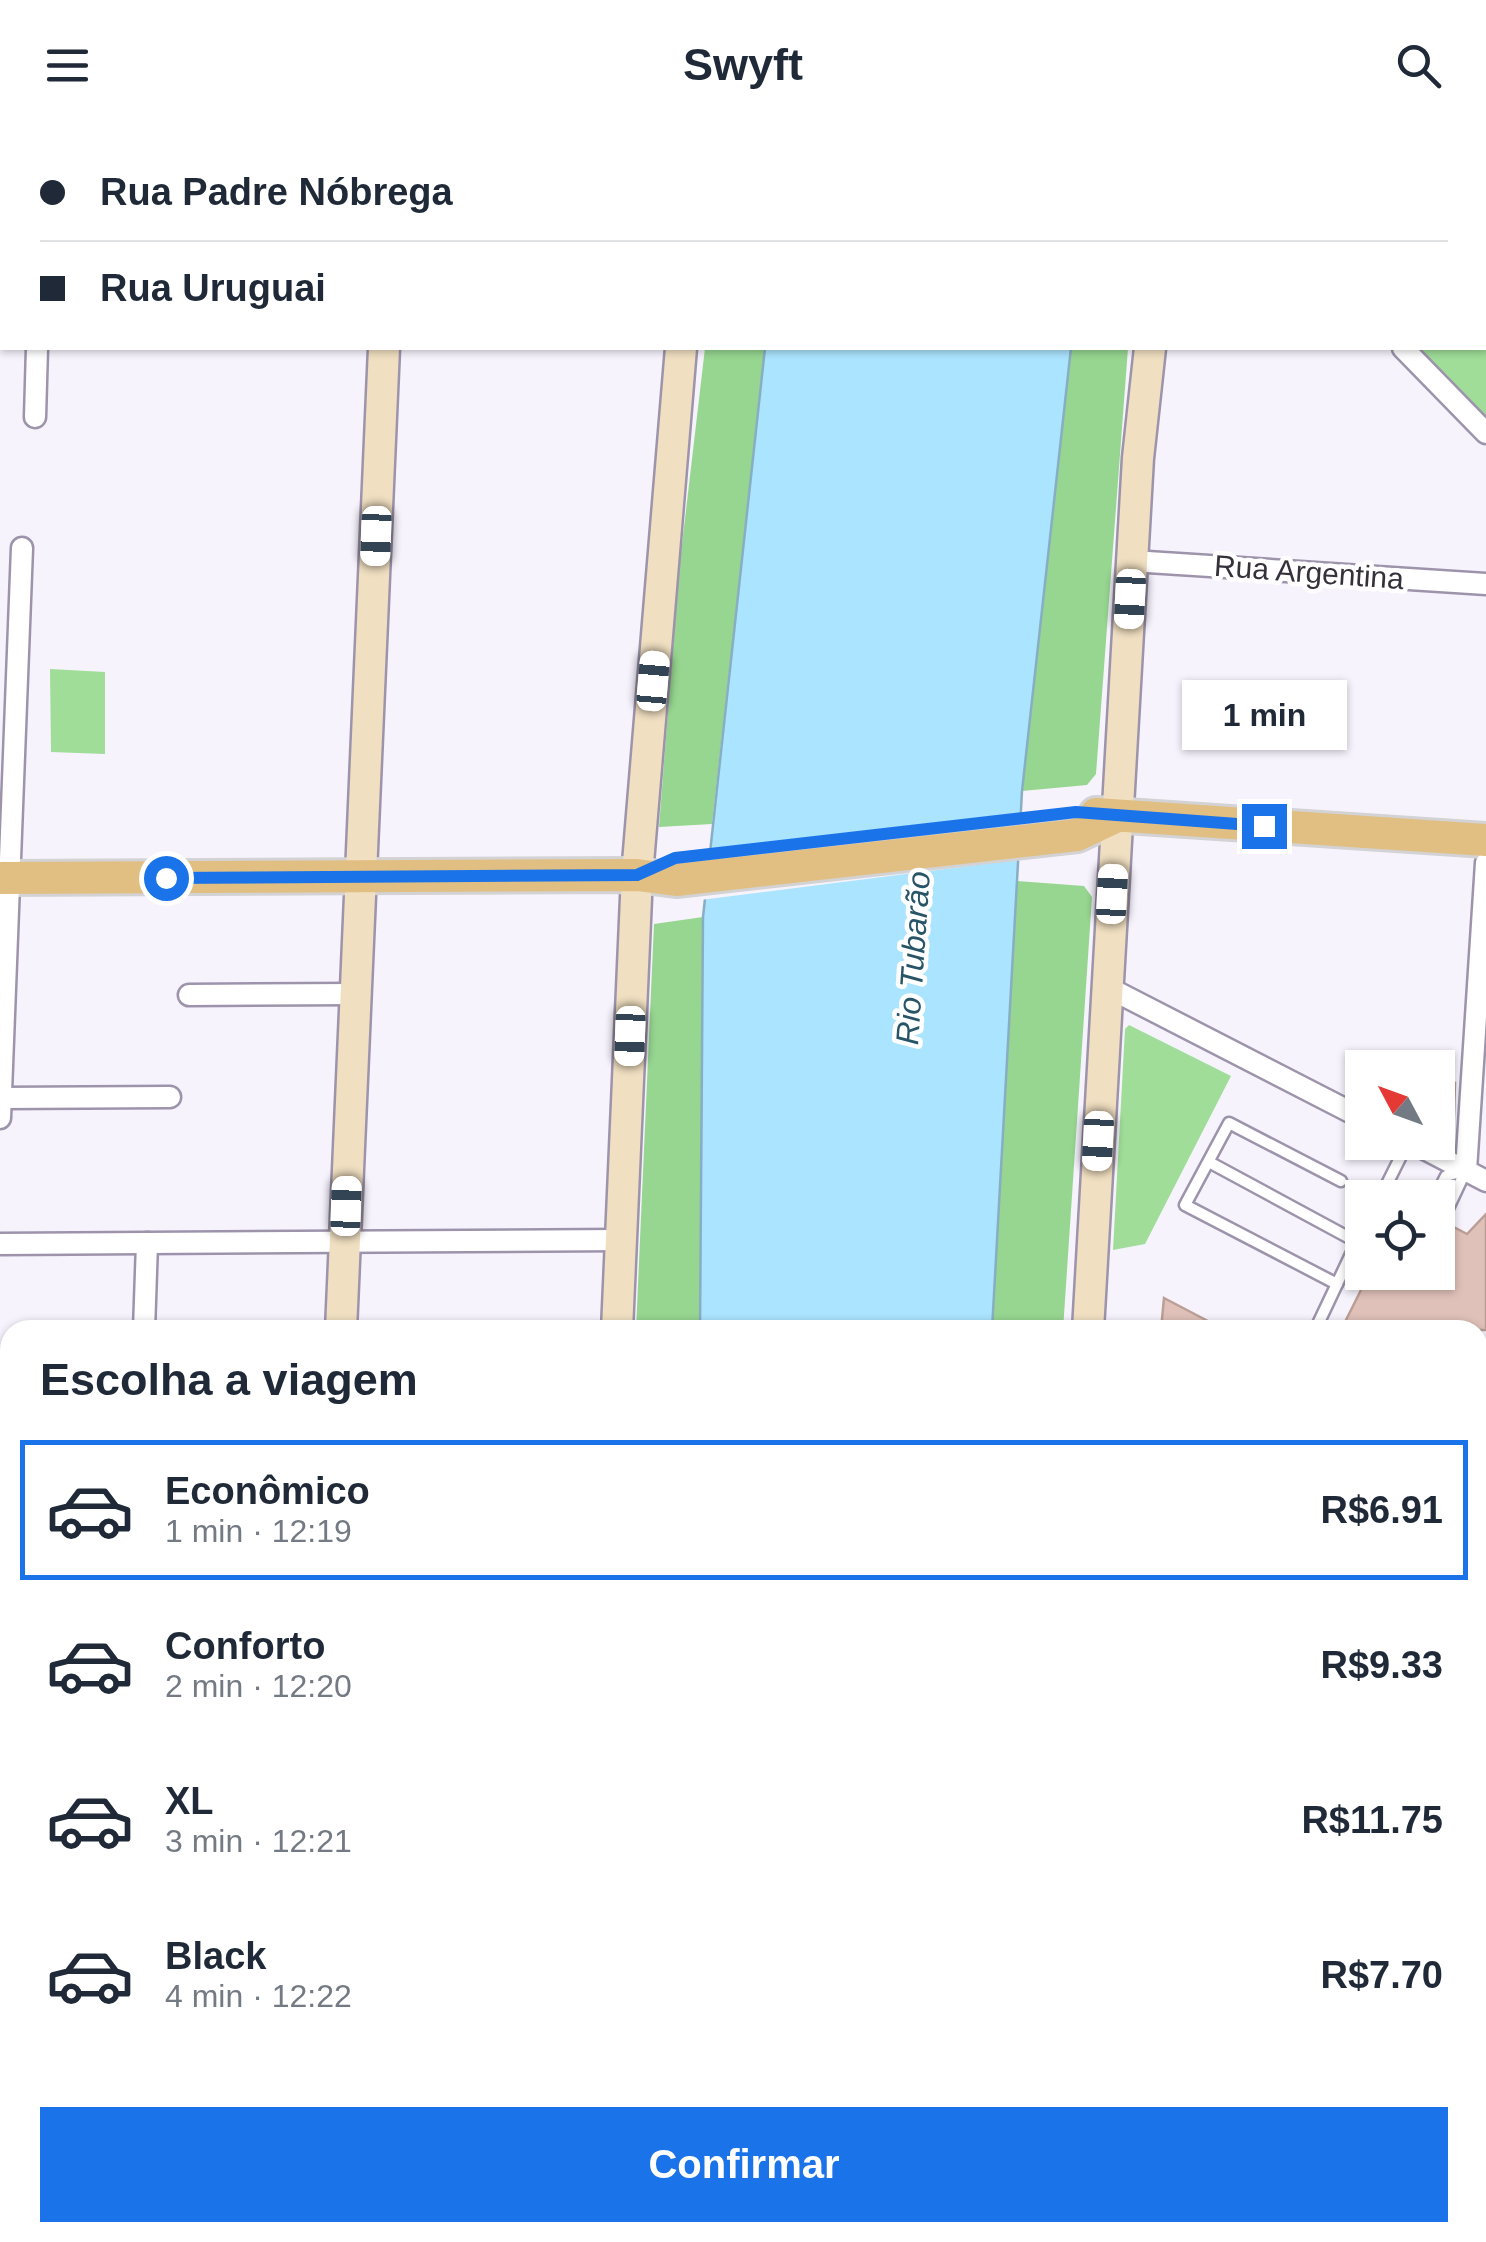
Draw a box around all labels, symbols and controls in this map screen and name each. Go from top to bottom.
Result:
icon: menu [40,38,95,93]
icon: search [1391,38,1446,93]
text: Swyft [683,39,803,90]
text: Rua Padre Nóbrega [100,171,453,213]
text: Rua Uruguai [100,267,326,309]
car [360,505,392,567]
street label: Rua Argentina [1213,549,1405,595]
car [1113,568,1147,630]
car [635,650,671,712]
callout: 1 min [1182,681,1346,751]
text: 1 min [1223,697,1306,733]
route end [1242,804,1287,849]
route start [144,856,189,901]
car [1095,863,1129,925]
water label: Rio Tubarão [889,870,937,1046]
car [614,1005,646,1067]
north arrow [1345,1050,1455,1160]
map controls [1345,1050,1455,1290]
car [1081,1110,1115,1172]
car [330,1175,362,1237]
button: locate [1345,1180,1455,1290]
text: Escolha a viagem [40,1354,418,1405]
icon: car [45,1465,135,1555]
text: Econômico [165,1470,370,1512]
text: R$6.91 [1320,1489,1443,1531]
text: 1 min · 12:19 [165,1513,352,1549]
icon: car [45,1620,135,1710]
text: Conforto [165,1625,325,1667]
text: R$9.33 [1320,1644,1443,1686]
text: 2 min · 12:20 [165,1668,352,1704]
icon: car [45,1775,135,1865]
text: XL [165,1780,214,1822]
text: R$11.75 [1301,1799,1443,1841]
text: 3 min · 12:21 [165,1823,352,1859]
icon: car [45,1930,135,2020]
text: Black [165,1935,266,1977]
text: R$7.70 [1320,1954,1443,1996]
text: 4 min · 12:22 [165,1978,352,2014]
button: Confirmar [40,2107,1448,2222]

